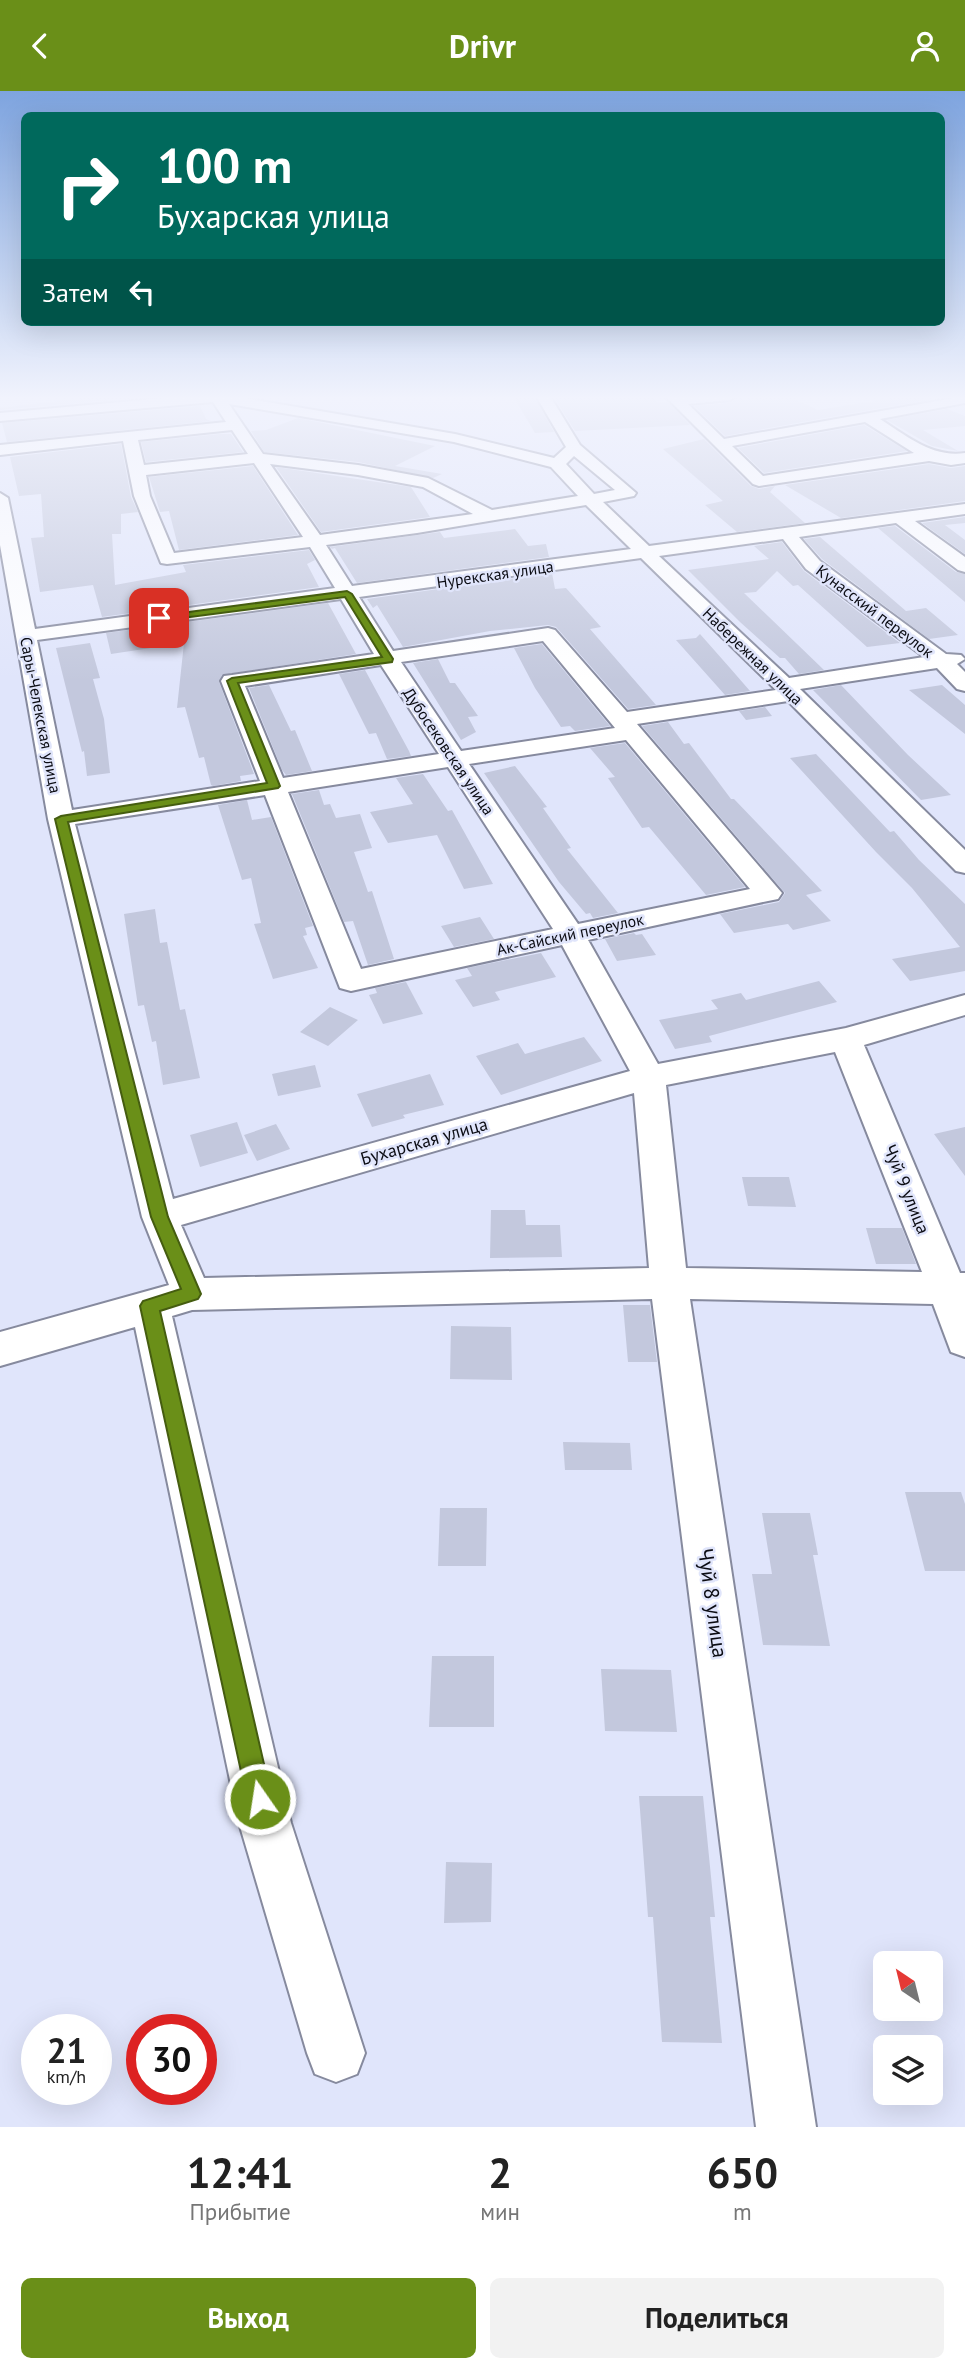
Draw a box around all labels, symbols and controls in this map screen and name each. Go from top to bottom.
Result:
text: Drivr [449,25,516,67]
icon: back [21,27,59,65]
icon: person [906,27,944,65]
text: 100 m [157,133,292,197]
icon: right [42,140,133,231]
text: Бухарская улица [157,195,390,237]
icon: left [123,273,161,311]
text: Затем [42,276,109,309]
street label: Нурекская улица [435,556,555,592]
street label: Кунасский переулок [812,560,938,662]
pin [129,588,189,648]
icon: arrive [140,599,178,637]
street label: Набережная улица [699,603,807,709]
street label: Сары-Челекская улица [16,635,66,795]
street label: Дубосековская улица [399,684,499,818]
street label: Ак-Сайский переулок [495,909,646,959]
street label: Бухарская улица [358,1112,490,1170]
street label: Чуй 9 улица [879,1141,935,1237]
street label: Чуй 8 улица [692,1547,734,1659]
position arrow [223,1762,297,1836]
north arrow [873,1951,943,2021]
map controls [873,1951,943,2105]
speed limit sign: 30 [126,2014,217,2105]
text: 21 [47,2027,86,2073]
button: layers [873,2035,943,2105]
text: km/h [47,2065,86,2088]
text: 12:41 [187,2145,293,2200]
text: 2 [488,2145,512,2200]
text: 650 [707,2145,778,2200]
text: Прибытие [190,2197,291,2226]
text: мин [480,2197,520,2226]
text: m [733,2197,752,2226]
button: Выход [21,2278,476,2358]
button: Поделиться [490,2278,944,2358]

